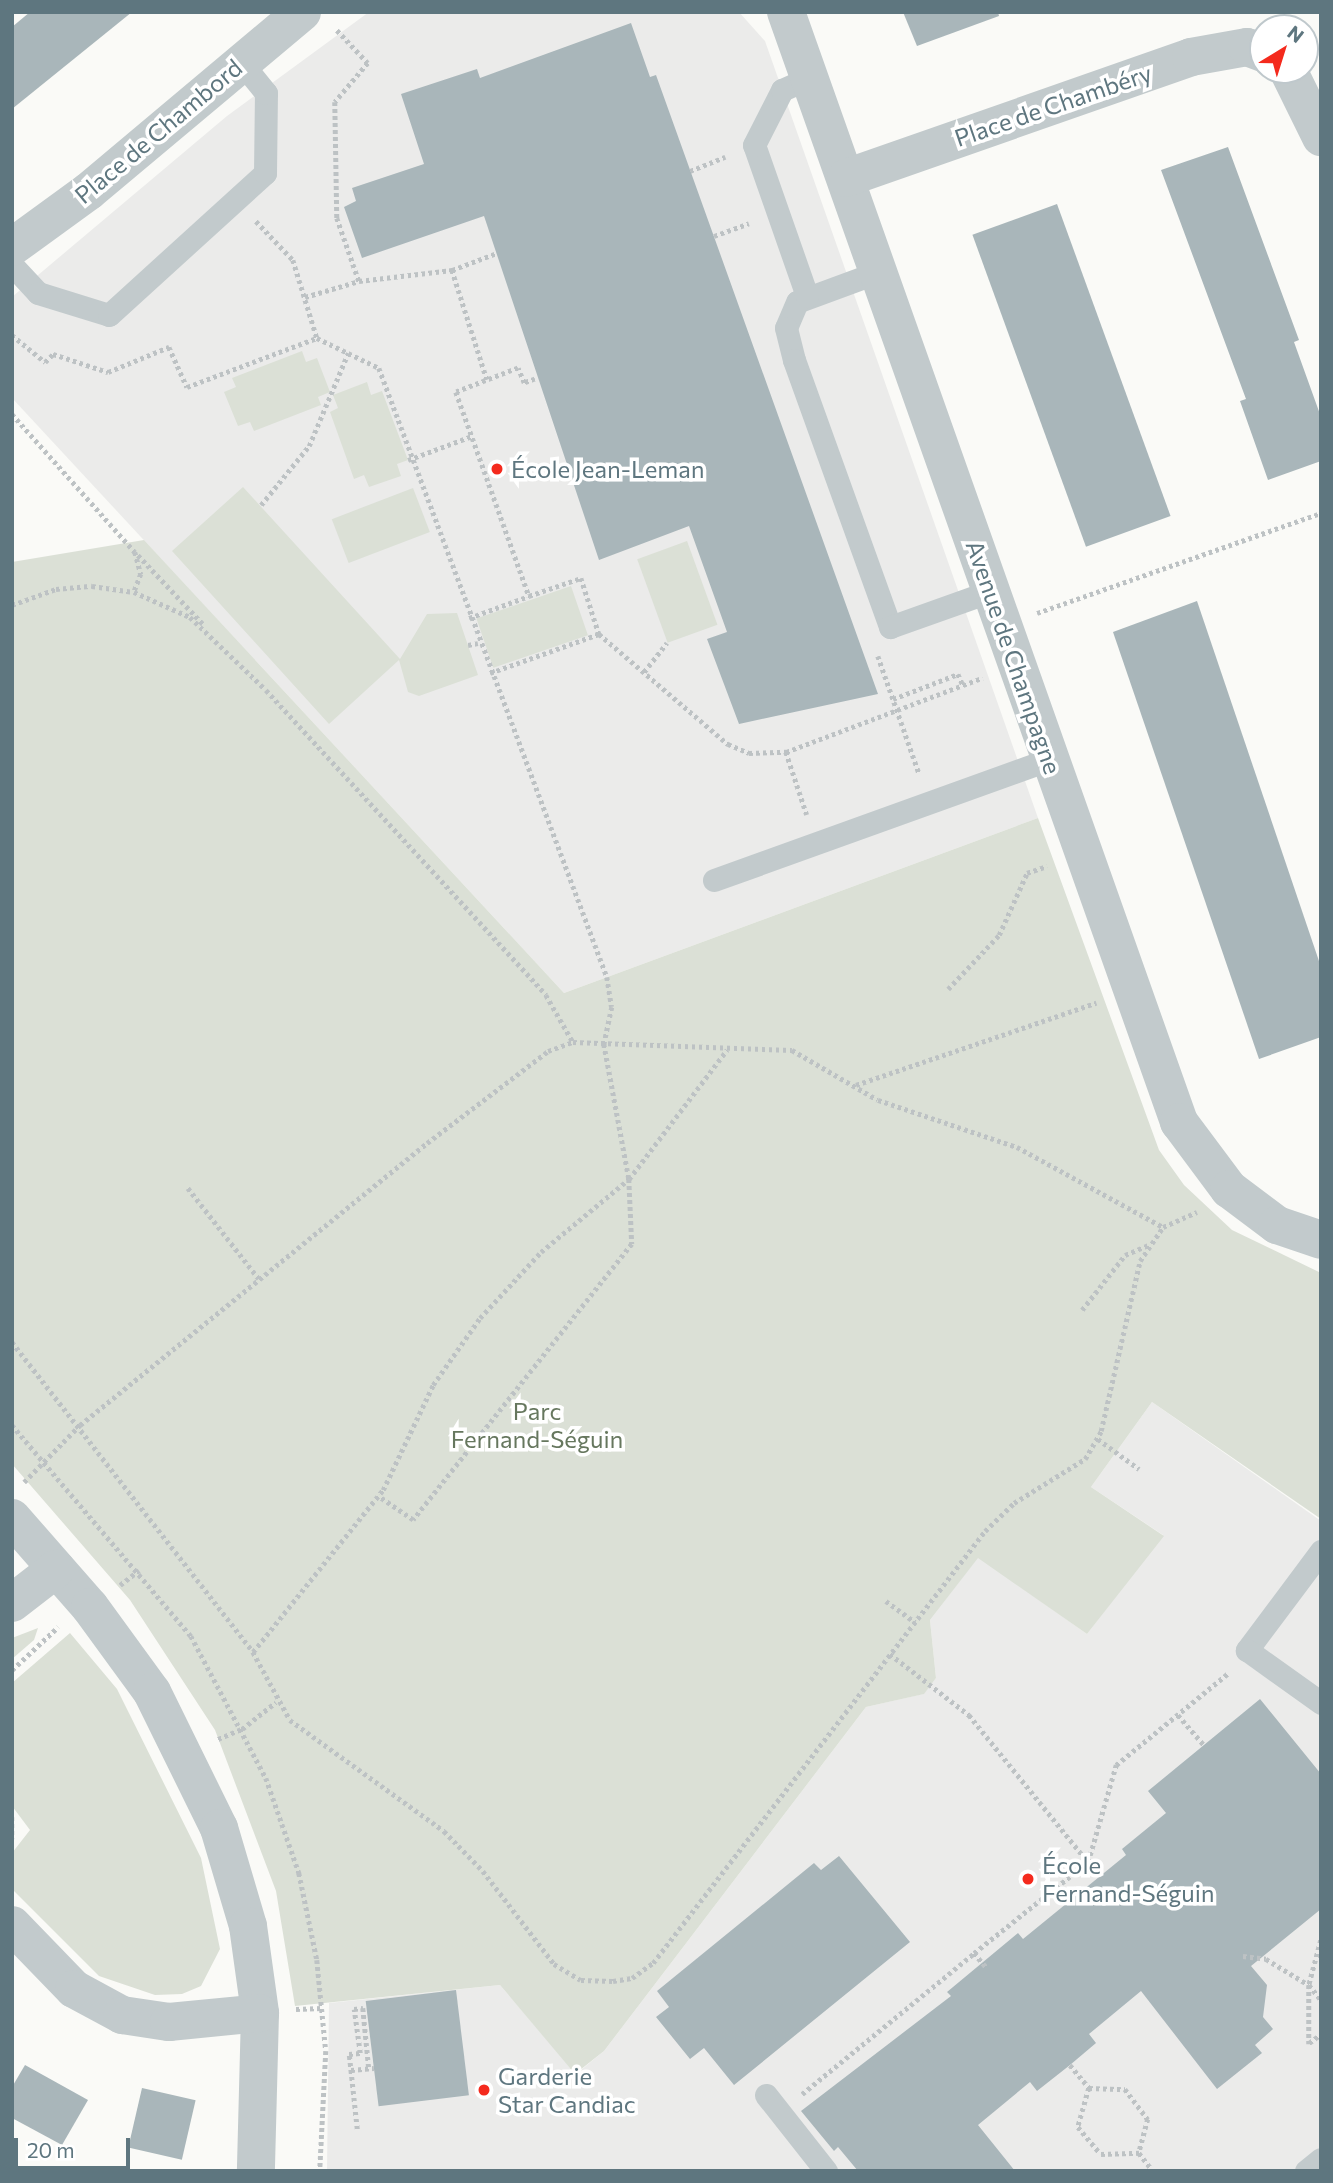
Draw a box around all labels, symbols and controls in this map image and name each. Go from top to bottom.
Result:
north arrow [1249,14,1319,84]
text: N [1283,20,1309,47]
street label: Place de Chambord [69,53,247,209]
street label: Place de Chambéry [951,58,1155,152]
place label: École Jean-Leman [511,455,705,483]
marker: École Jean-Leman [489,461,505,477]
street label: Avenue de Champagne [960,536,1068,778]
park label: Parc Fernand-Séguin [451,1397,623,1453]
place label: École Fernand-Séguin [1042,1851,1215,1907]
marker: École Fernand-Séguin [1020,1871,1036,1887]
place label: Garderie Star Candiac [498,2062,636,2118]
marker: Garderie Star Candiac [476,2082,492,2098]
scale bar [18,2124,133,2168]
text: 20 m [27,2137,75,2162]

